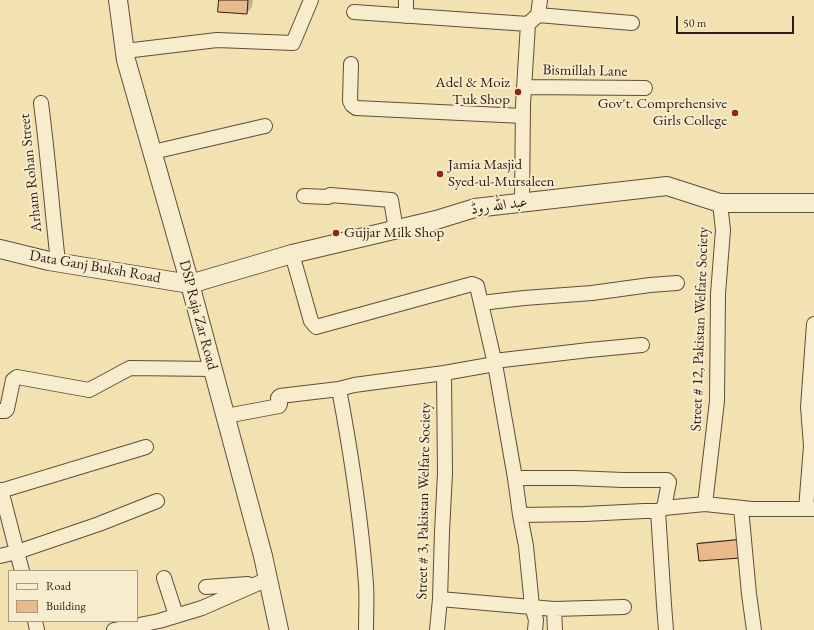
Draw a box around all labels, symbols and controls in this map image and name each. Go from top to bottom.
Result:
scale bar [678,8,796,34]
text: 50 m [683,15,706,31]
street label: Bismillah Lane [542,61,628,81]
place label: Adel & Moiz Tuk Shop [435,74,510,109]
marker: Adel & Moiz Tuk Shop [513,87,523,97]
place label: Gov't. Comprehensive Girls College [598,95,727,130]
marker: Gov't. Comprehensive Girls College [730,108,740,118]
street label: Arham Rohan Street [16,113,46,233]
place label: Jamia Masjid Syed-ul-Mursaleen [448,156,555,191]
marker: Jamia Masjid Syed-ul-Mursaleen [435,169,445,179]
street label: عبد اللہ روڈ [470,193,528,219]
place label: Gujjar Milk Shop [344,224,444,242]
street label: Street # 12, Pakistan Welfare Society [687,226,713,432]
marker: Gujjar Milk Shop [331,228,341,238]
street label: Data Ganj Buksh Road [28,247,162,287]
street label: DSP Raja Zar Road [175,258,221,372]
street label: Street # 3, Pakistan Welfare Society [413,402,435,600]
legend [8,570,138,622]
text: Road [46,578,71,594]
text: Building [46,598,86,614]

